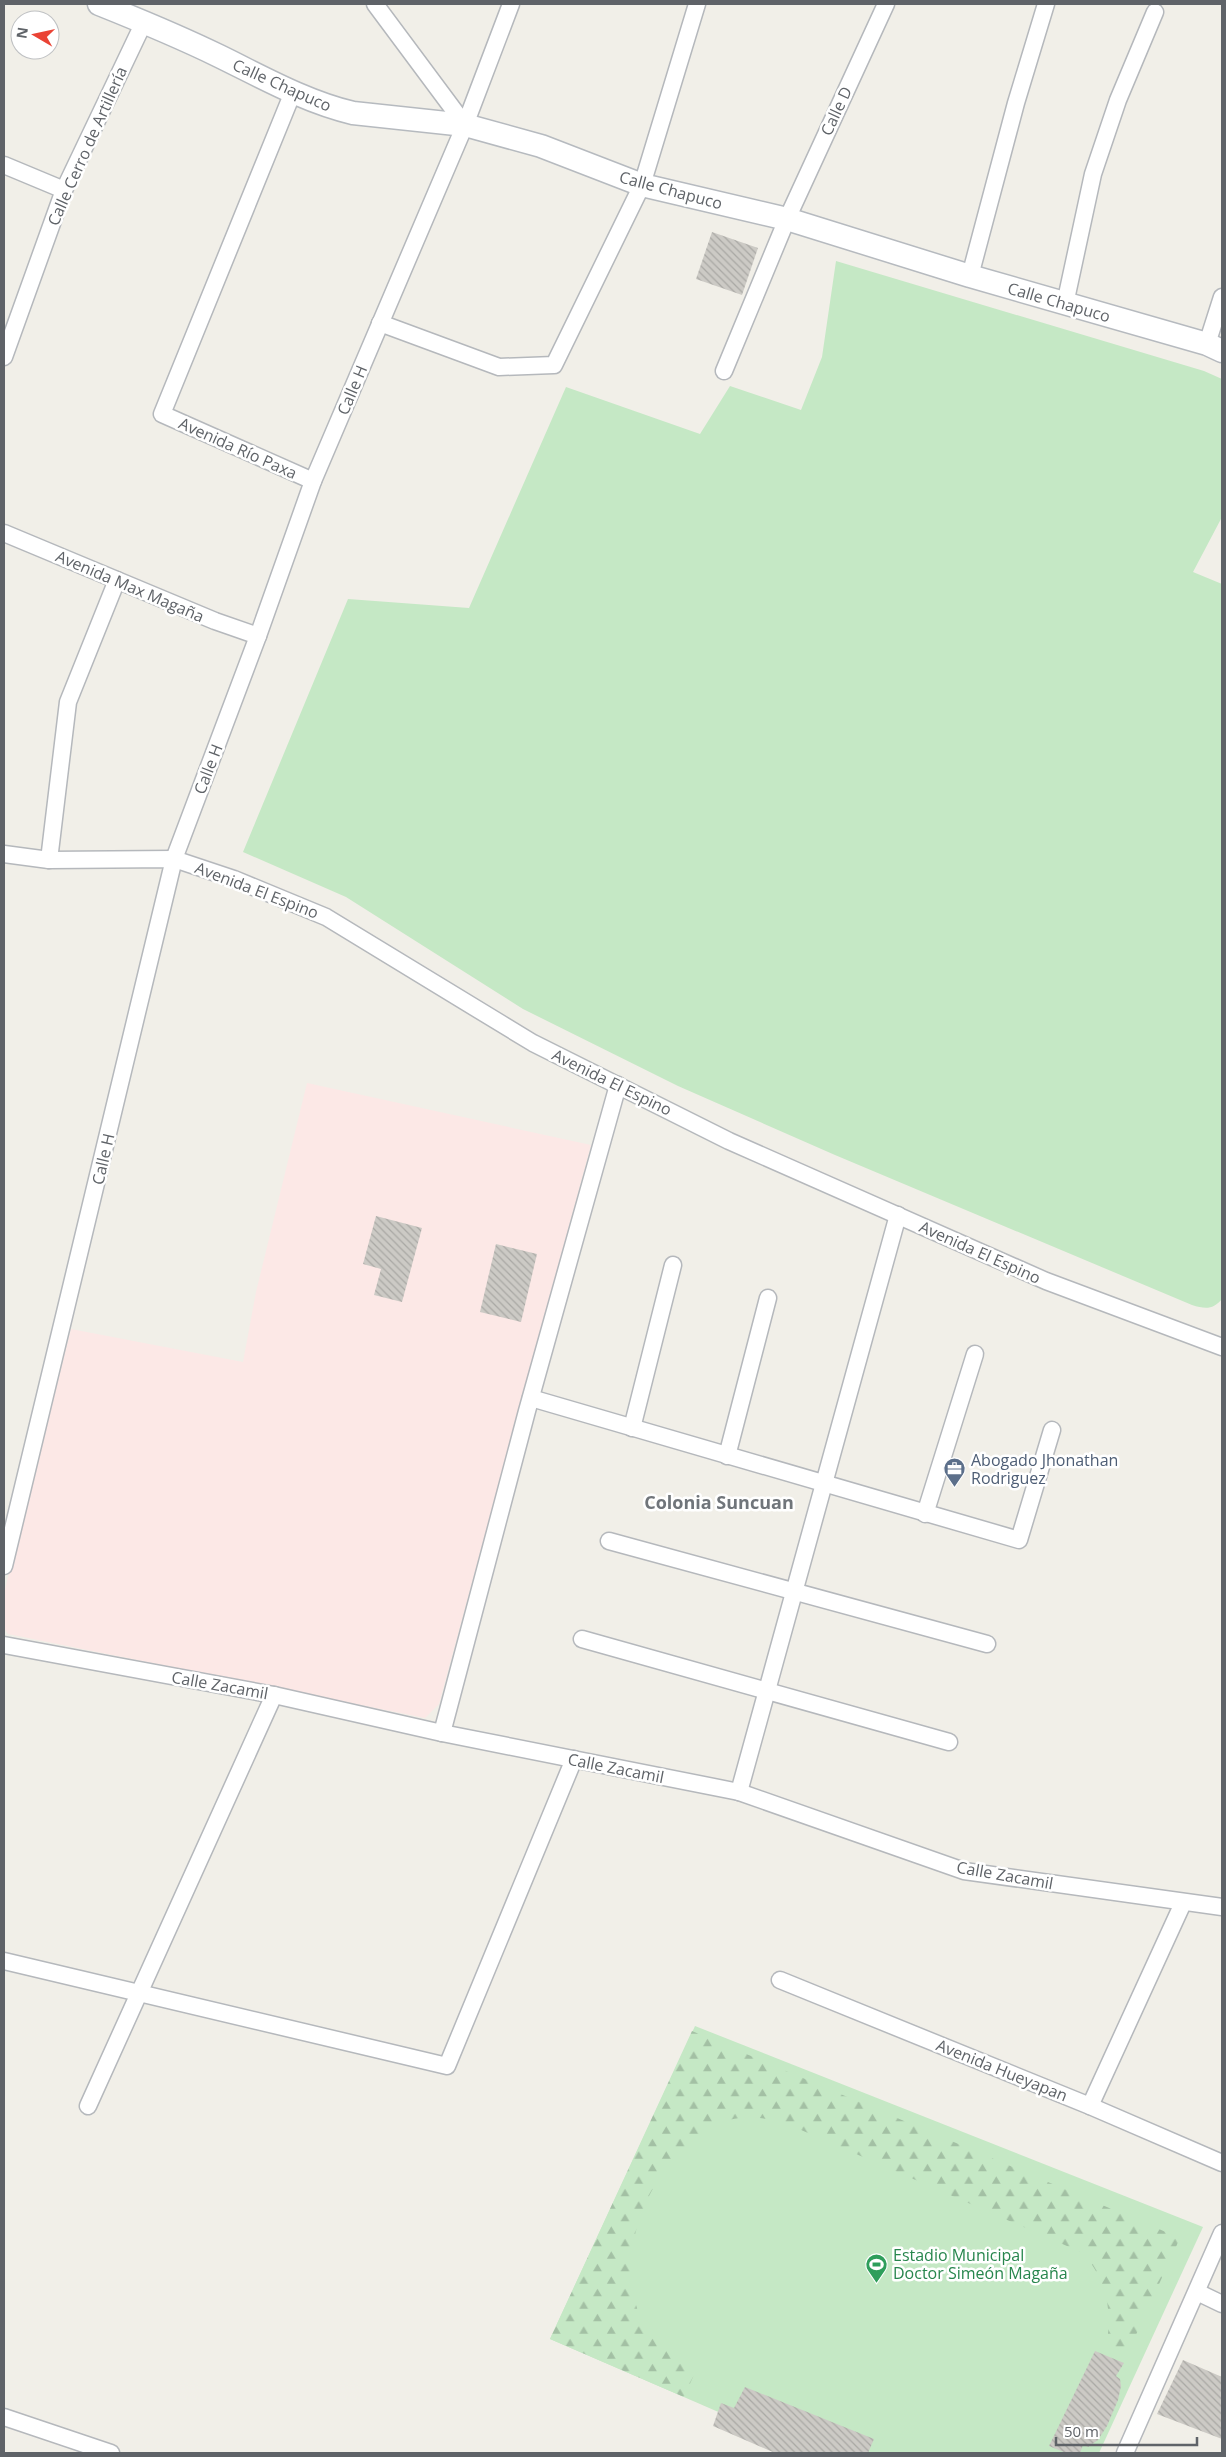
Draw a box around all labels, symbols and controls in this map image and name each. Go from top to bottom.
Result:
north arrow [10,10,60,60]
text: N [11,26,32,40]
street label: Calle Chapuco [229,53,335,117]
street label: Calle Cerro de Artillería [42,63,132,229]
street label: Calle D [815,83,857,139]
street label: Calle Chapuco [617,166,725,214]
street label: Calle Chapuco [1005,277,1113,327]
street label: Calle H [332,362,372,418]
street label: Avenida Río Paxa [175,412,301,484]
street label: Avenida Max Magaña [52,545,208,627]
street label: Calle H [188,741,228,797]
street label: Avenida El Espino [192,856,322,924]
street label: Avenida El Espino [548,1043,676,1121]
street label: Calle H [86,1131,120,1187]
street label: Avenida El Espino [916,1215,1044,1289]
place label: Abogado Jhonathan Rodriguez [971,1449,1118,1489]
office icon: Abogado Jhonathan Rodriguez [943,1457,967,1488]
district label: Colonia Suncuan [644,1490,794,1514]
street label: Calle Zacamil [170,1666,270,1704]
street label: Calle Zacamil [566,1748,666,1788]
street label: Calle Zacamil [955,1856,1055,1894]
street label: Avenida Hueyapan [933,2034,1071,2106]
place label: Estadio Municipal Doctor Simeón Magaña [893,2244,1068,2284]
sports icon: Estadio Municipal Doctor Simeón Magaña [865,2252,889,2283]
scale bar [1056,2414,1197,2446]
text: 50 m [1064,2421,1099,2441]

